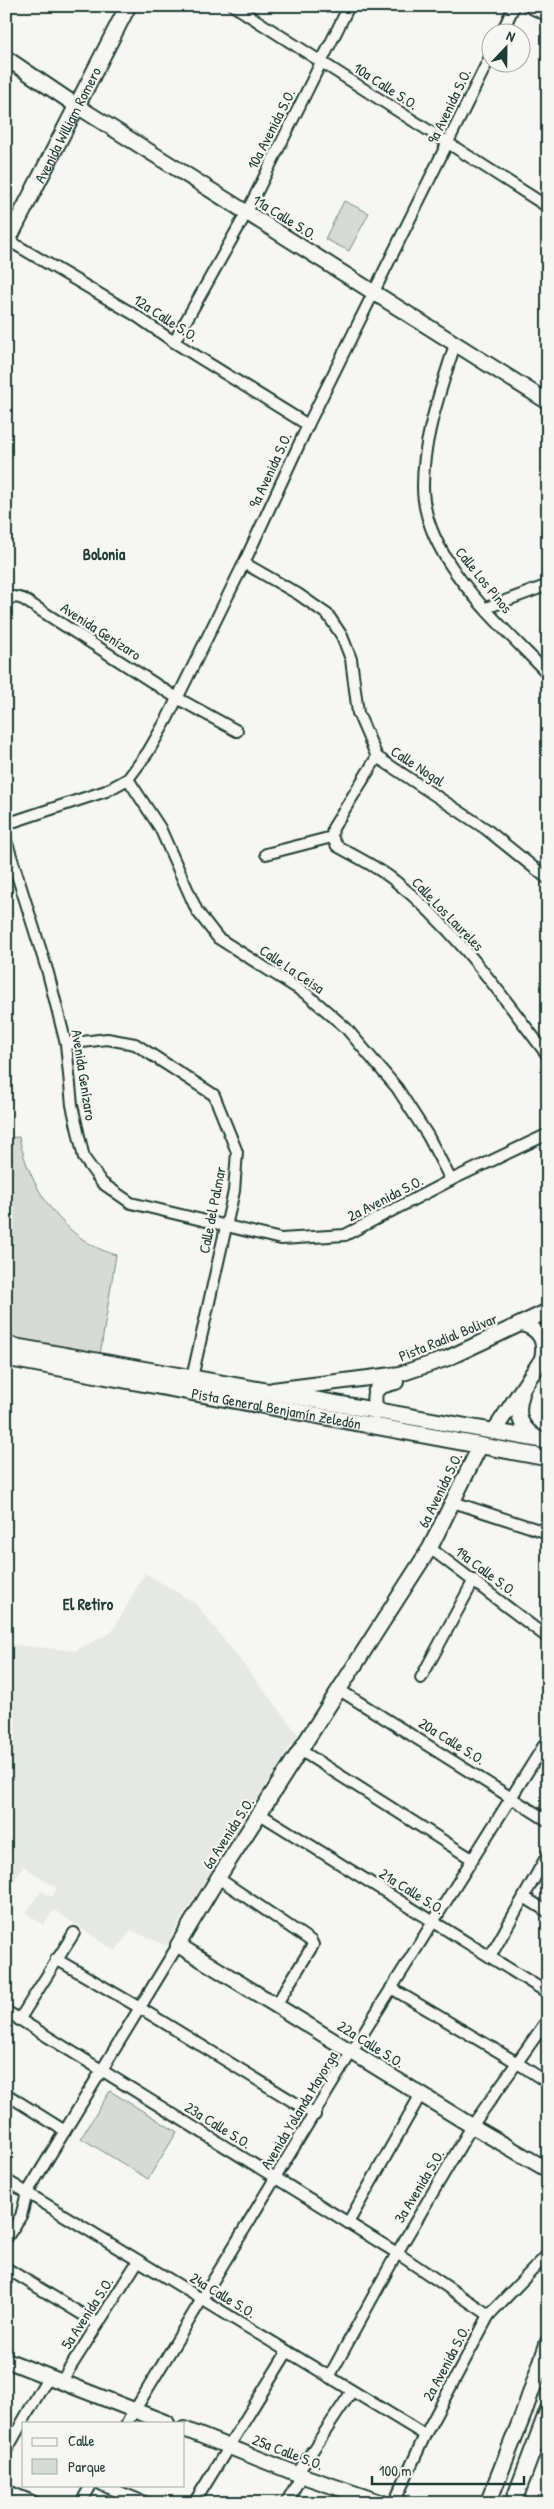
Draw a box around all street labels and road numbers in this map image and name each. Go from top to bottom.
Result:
street label: 10a Calle S.O. [350,57,422,115]
street label: Avenida William Romero [29,63,106,186]
street label: 9a Avenida S.O. [422,65,476,147]
street label: 10a Avenida S.O. [242,85,300,173]
street label: 11a Calle S.O. [249,189,321,245]
street label: 12a Calle S.O. [129,289,203,347]
street label: 9a Avenida S.O. [243,429,297,511]
street label: Calle Los Pinos [451,542,517,618]
street label: Avenida Genízaro [57,597,145,665]
street label: Calle Nogal [387,741,449,791]
street label: Calle Los Laureles [407,872,489,956]
street label: Calle La Ceisa [255,940,329,998]
street label: Avenida Genízaro [66,1028,102,1122]
street label: Calle del Palmar [193,1164,231,1255]
street label: 2a Avenida S.O. [343,1170,427,1226]
street label: Pista Radial Bolivar [396,1308,501,1366]
street label: Pista General Benjamín Zeledón [190,1382,363,1434]
street label: 6a Avenida S.O. [413,1449,467,1531]
street label: 19a Calle S.O. [451,1541,521,1601]
street label: 20a Calle S.O. [415,1712,489,1770]
street label: 6a Avenida S.O. [197,1793,259,1873]
street label: 21a Calle S.O. [375,1863,449,1919]
street label: 22a Calle S.O. [334,2015,408,2073]
street label: Avenida Yolanda Mayorga [255,2047,343,2173]
street label: 23a Calle S.O. [181,2096,255,2154]
street label: 3a Avenida S.O. [389,2145,449,2227]
street label: 24a Calle S.O. [186,2267,260,2323]
street label: 5a Avenida S.O. [56,2273,118,2353]
street label: 2a Avenida S.O. [417,2322,475,2404]
street label: 25a Calle S.O. [250,2429,326,2475]

